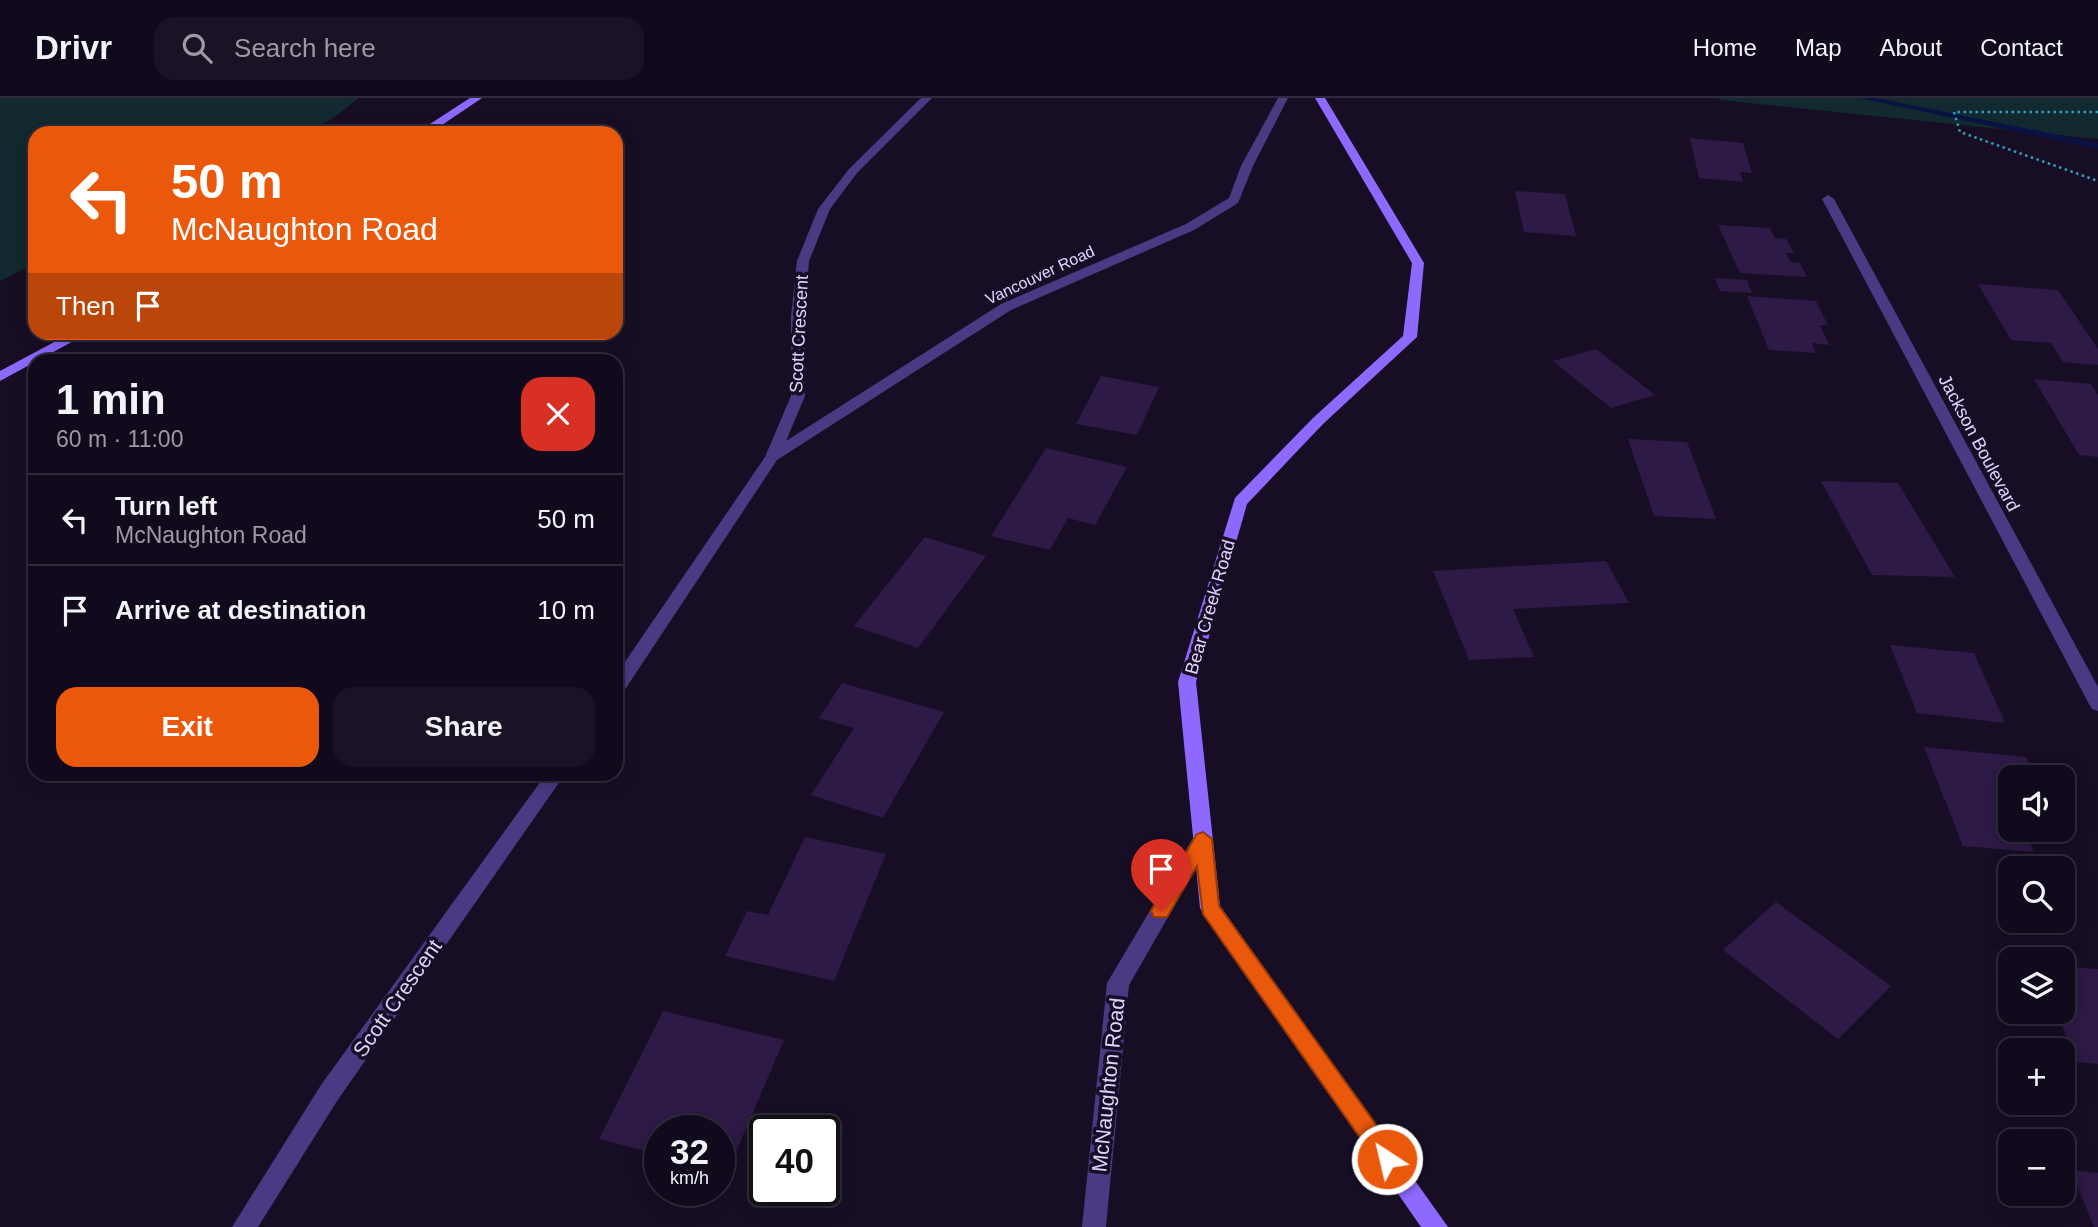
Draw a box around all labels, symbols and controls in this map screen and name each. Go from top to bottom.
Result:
search box [154,17,644,80]
text: Drivr [35,29,112,66]
icon: search [178,29,216,67]
text: Search here [234,33,376,63]
text: Home [1693,34,1757,61]
text: Map [1795,34,1842,61]
text: About [1880,34,1942,61]
text: Contact [1980,34,2063,61]
icon: left [56,154,147,245]
text: 50 m [171,154,283,208]
text: McNaughton Road [171,211,438,247]
street label: Vancouver Road [983,242,1097,308]
street label: Scott Crescent [786,275,812,393]
icon: arrive [129,287,167,325]
text: Then [56,291,115,321]
street label: Jackson Boulevard [1934,371,2024,515]
text: 1 min [56,376,166,423]
button: close [521,377,595,451]
text: 60 m · 11:00 [56,426,183,452]
text: Turn left [115,491,217,521]
icon: left [56,501,94,539]
text: 50 m [537,504,595,534]
text: McNaughton Road [115,522,307,548]
street label: Bear Creek Road [1181,537,1239,677]
icon: arrive [56,592,94,630]
text: Arrive at destination [115,595,366,625]
text: 10 m [537,595,595,625]
button: Exit [56,687,319,767]
button: Share [333,687,595,767]
map controls [1998,765,2075,1206]
button: sound [1998,765,2075,842]
pin [1131,839,1191,911]
icon: arrive [1142,850,1180,888]
button: search [1998,856,2075,933]
street label: Scott Crescent [348,935,446,1061]
button: layers [1998,947,2075,1024]
street label: McNaughton Road [1087,997,1129,1173]
button: + [1998,1038,2075,1115]
speed limit sign: 40 [749,1115,840,1206]
position arrow [1350,1122,1424,1196]
button: − [1998,1129,2075,1206]
text: 32 [670,1132,709,1171]
text: km/h [670,1168,709,1188]

